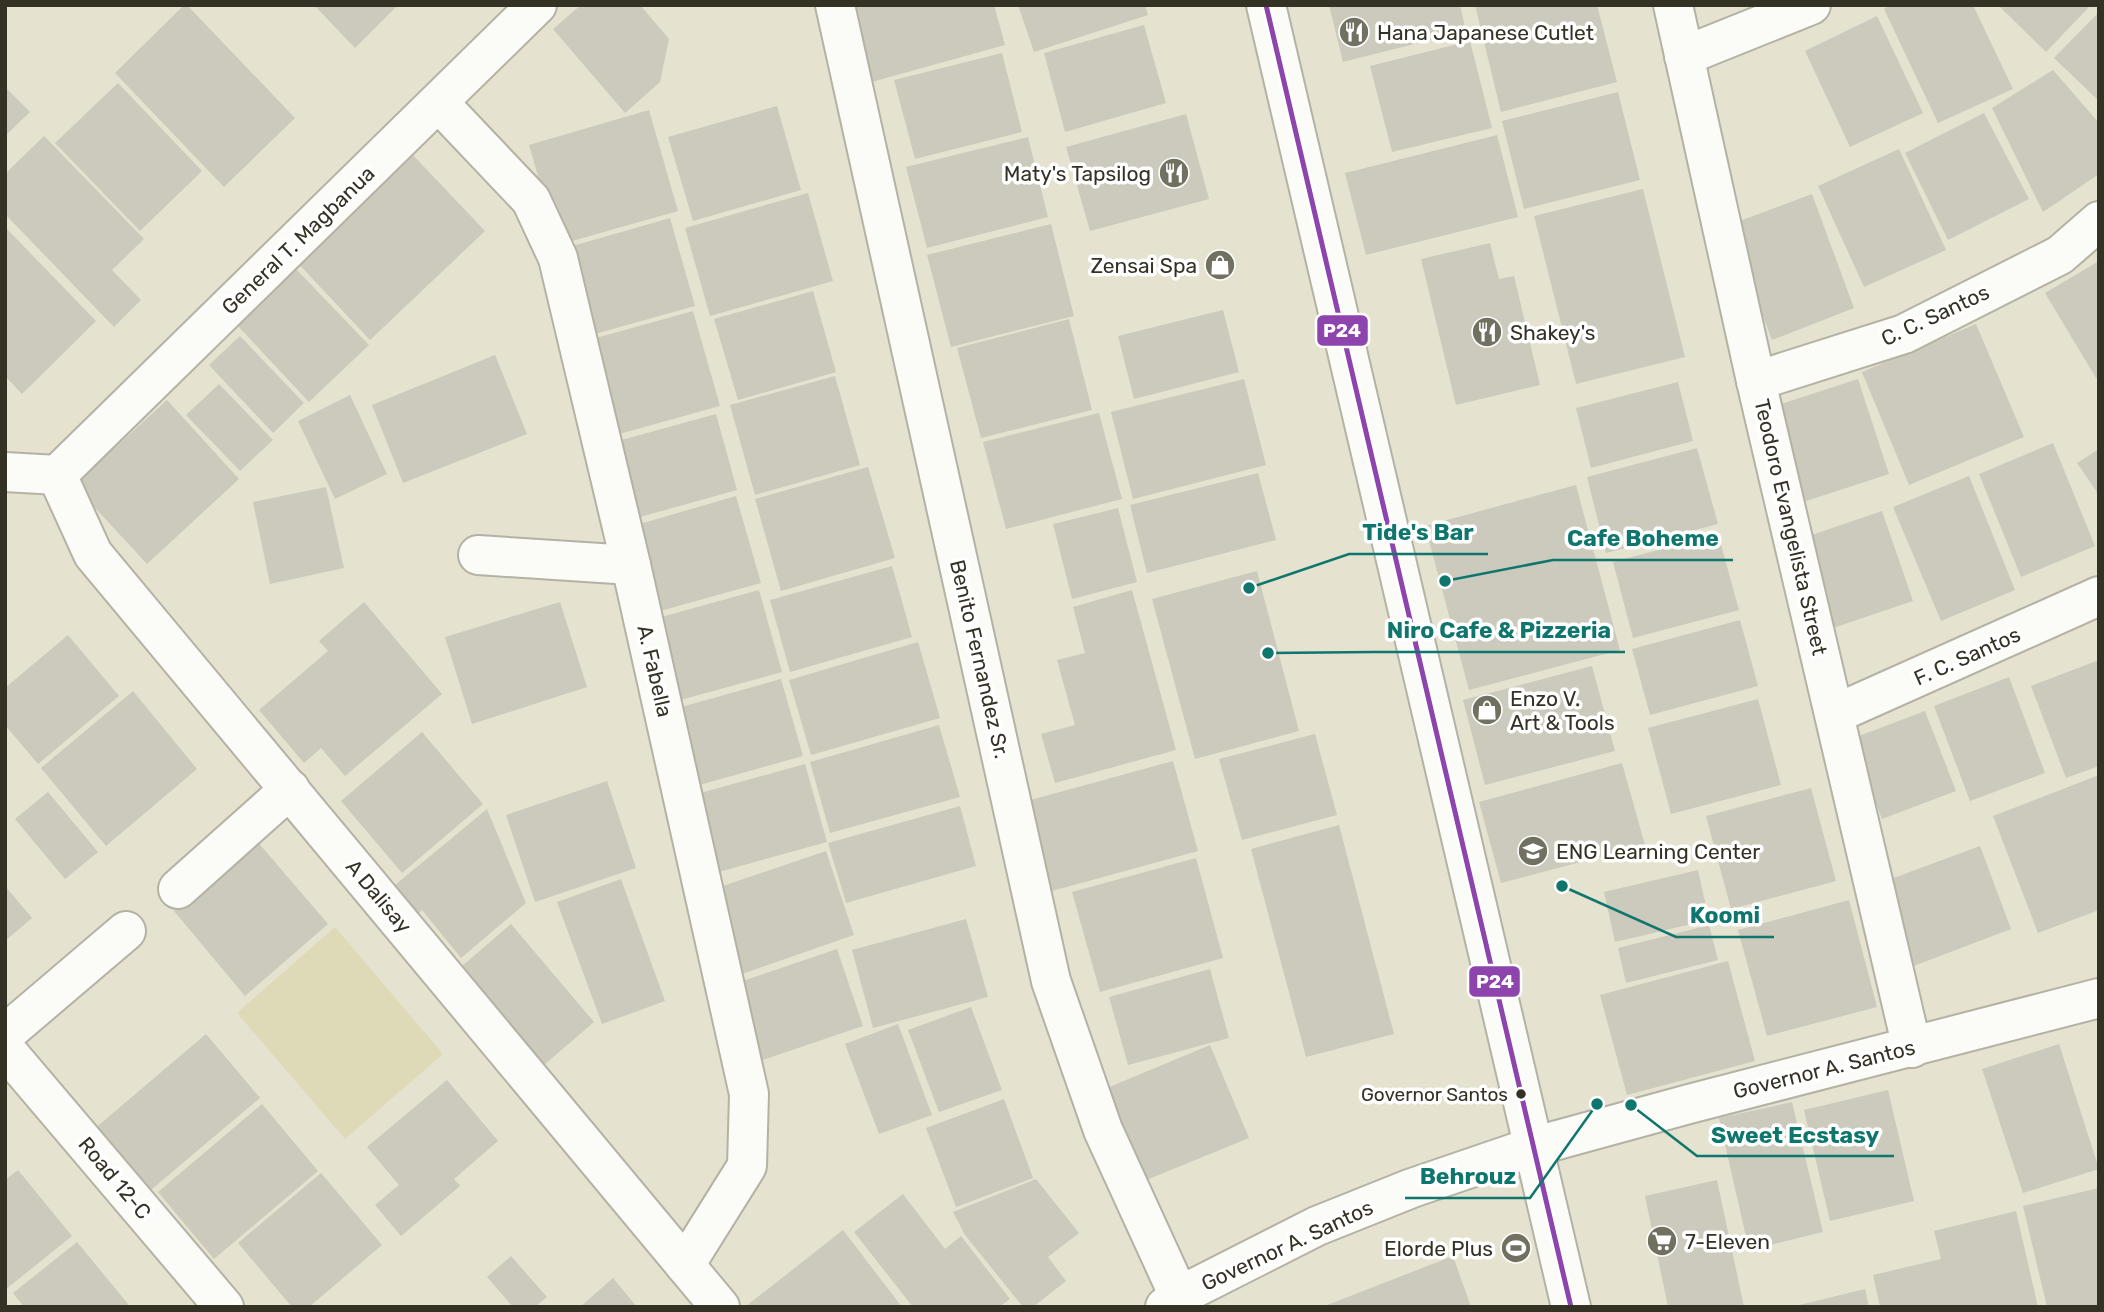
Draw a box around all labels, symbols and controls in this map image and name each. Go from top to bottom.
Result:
restaurant icon: Hana Japanese Cutlet [1337,15,1371,49]
place label: Hana Japanese Cutlet [1377,20,1594,45]
restaurant icon: Maty's Tapsilog [1157,156,1191,190]
street label: General T. Magbanua [216,161,380,319]
place label: Maty's Tapsilog [1004,161,1151,186]
shop icon: Zensai Spa [1203,248,1237,282]
place label: Zensai Spa [1091,253,1197,278]
street label: C. C. Santos [1877,279,1993,351]
line badge: P24 [1316,314,1369,347]
restaurant icon: Shakey's [1470,315,1504,349]
text: P24 [1323,319,1361,342]
place label: Shakey's [1510,320,1596,345]
street label: Teodoro Evangelista Street [1749,396,1833,658]
callout: Tide's Bar [1349,510,1488,554]
callout: Cafe Boheme [1553,516,1733,560]
text: Tide's Bar [1362,518,1474,546]
text: Cafe Boheme [1567,524,1719,552]
street label: Benito Fernandez Sr. [945,557,1015,761]
callout: Niro Cafe & Pizzeria [1373,608,1625,652]
text: Niro Cafe & Pizzeria [1387,616,1611,644]
street label: F. C. Santos [1910,621,2024,691]
street label: A. Fabella [632,622,678,720]
place label: Enzo V. Art & Tools [1510,686,1615,735]
shop icon: Enzo V. Art & Tools [1470,693,1504,727]
school or university icon: ENG Learning Center [1516,834,1550,868]
place label: ENG Learning Center [1556,839,1760,864]
street label: A Dalisay [341,854,417,938]
callout: Koomi [1676,893,1774,937]
text: Koomi [1690,901,1760,929]
line badge: P24 [1468,965,1521,998]
text: P24 [1476,970,1514,993]
street label: Governor A. Santos [1730,1034,1918,1104]
place label: Governor Santos [1361,1083,1508,1106]
marker: Governor Santos [1514,1087,1528,1101]
callout: Sweet Ecstasy [1697,1112,1894,1156]
text: Sweet Ecstasy [1711,1121,1879,1149]
street label: Road 12-C [73,1132,157,1224]
callout: Behrouz [1405,1154,1530,1198]
text: Behrouz [1420,1162,1516,1190]
street label: Governor A. Santos [1197,1194,1377,1296]
supermarket icon: 7-Eleven [1645,1224,1679,1258]
place label: 7-Eleven [1685,1229,1770,1254]
sports icon: Elorde Plus [1499,1231,1533,1265]
place label: Elorde Plus [1384,1236,1493,1261]

